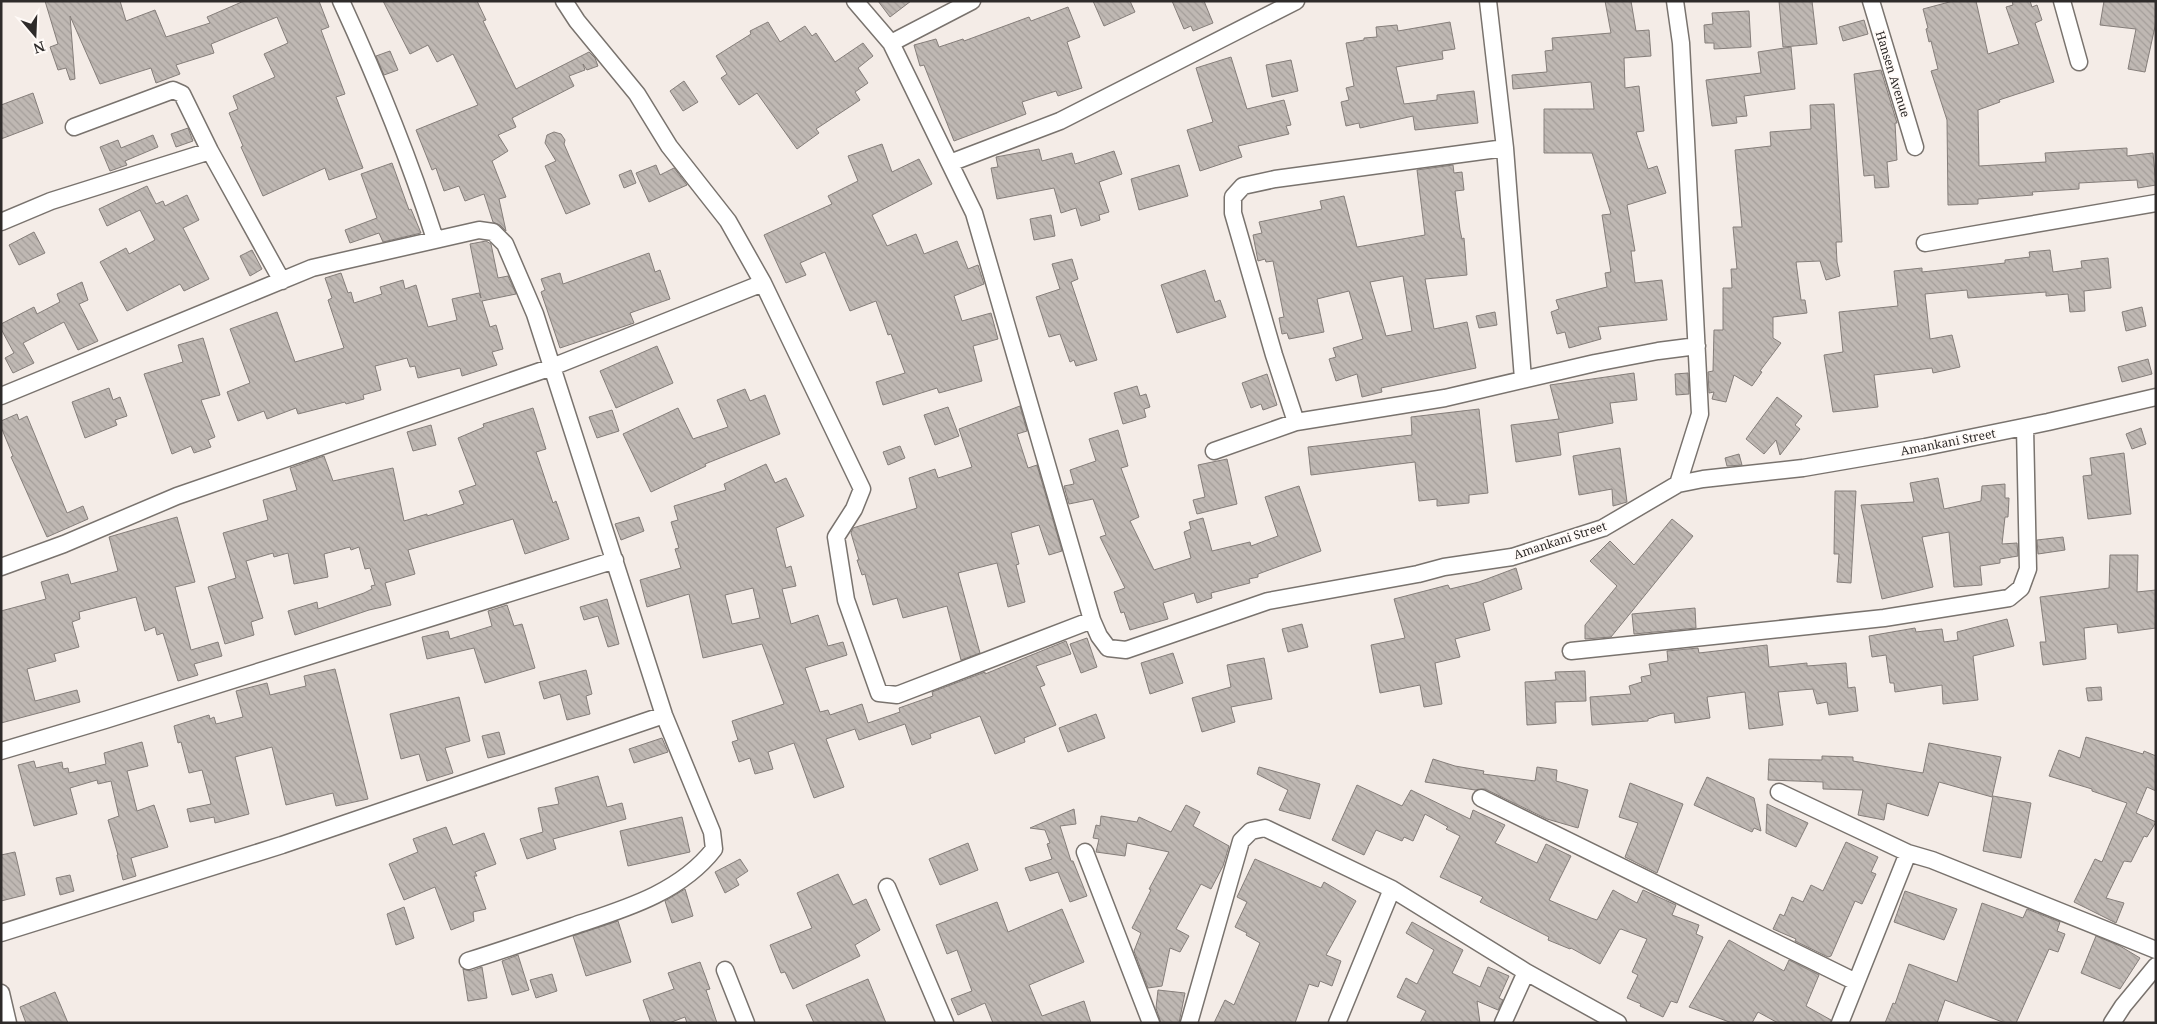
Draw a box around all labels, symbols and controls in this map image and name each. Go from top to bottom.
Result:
north arrow [10,10,60,60]
street label: Hansen Avenue [1872,29,1914,119]
text: N [31,37,48,59]
street label: Amankani Street [1899,424,1997,460]
street label: Amankani Street [1512,517,1608,563]

